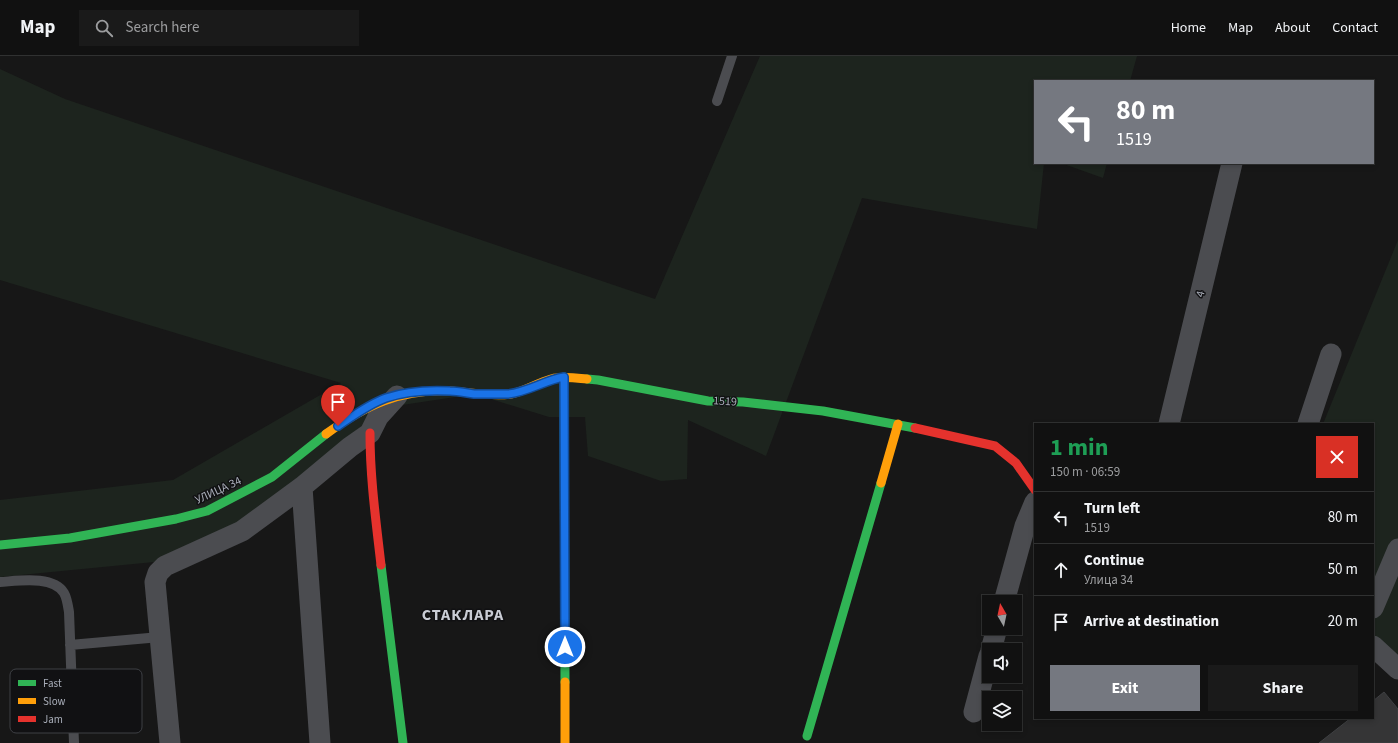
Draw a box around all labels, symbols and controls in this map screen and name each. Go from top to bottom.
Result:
search box [79,10,359,46]
text: Map [20,14,55,41]
icon: search [93,17,115,39]
text: Search here [125,17,199,38]
text: Home [1171,18,1206,38]
text: Map [1228,18,1253,38]
text: About [1275,18,1310,38]
text: Contact [1332,18,1378,38]
text: 80 m [1116,90,1175,130]
icon: left [1050,96,1102,148]
text: 1519 [1116,127,1152,152]
street label: 4 [1192,289,1209,299]
pin [321,385,355,426]
icon: arrive [327,391,349,413]
street label: 1519 [713,392,737,411]
text: 1 min [1050,430,1108,465]
button: close [1316,436,1358,478]
text: 150 m · 06:59 [1050,463,1120,481]
street label: УЛИЦА 34 [192,472,244,509]
text: Turn left [1084,498,1140,519]
icon: left [1050,507,1072,529]
text: 80 m [1328,507,1358,528]
text: 1519 [1084,519,1110,537]
text: Continue [1084,550,1144,571]
icon: ahead [1050,559,1072,581]
text: 50 m [1328,559,1358,580]
text: Улица 34 [1084,571,1133,589]
north arrow [982,595,1022,635]
map controls [982,595,1022,731]
district label: СТАКЛАРА [422,604,504,626]
icon: arrive [1050,611,1072,633]
text: Arrive at destination [1084,611,1219,632]
text: 20 m [1328,611,1358,632]
position arrow [544,626,586,668]
button: sound [982,643,1022,683]
button: Exit [1050,665,1200,711]
button: Share [1208,665,1358,711]
legend [10,669,142,733]
text: Fast [43,676,62,691]
button: layers [982,691,1022,731]
text: Slow [43,694,66,709]
text: Jam [43,712,63,727]

